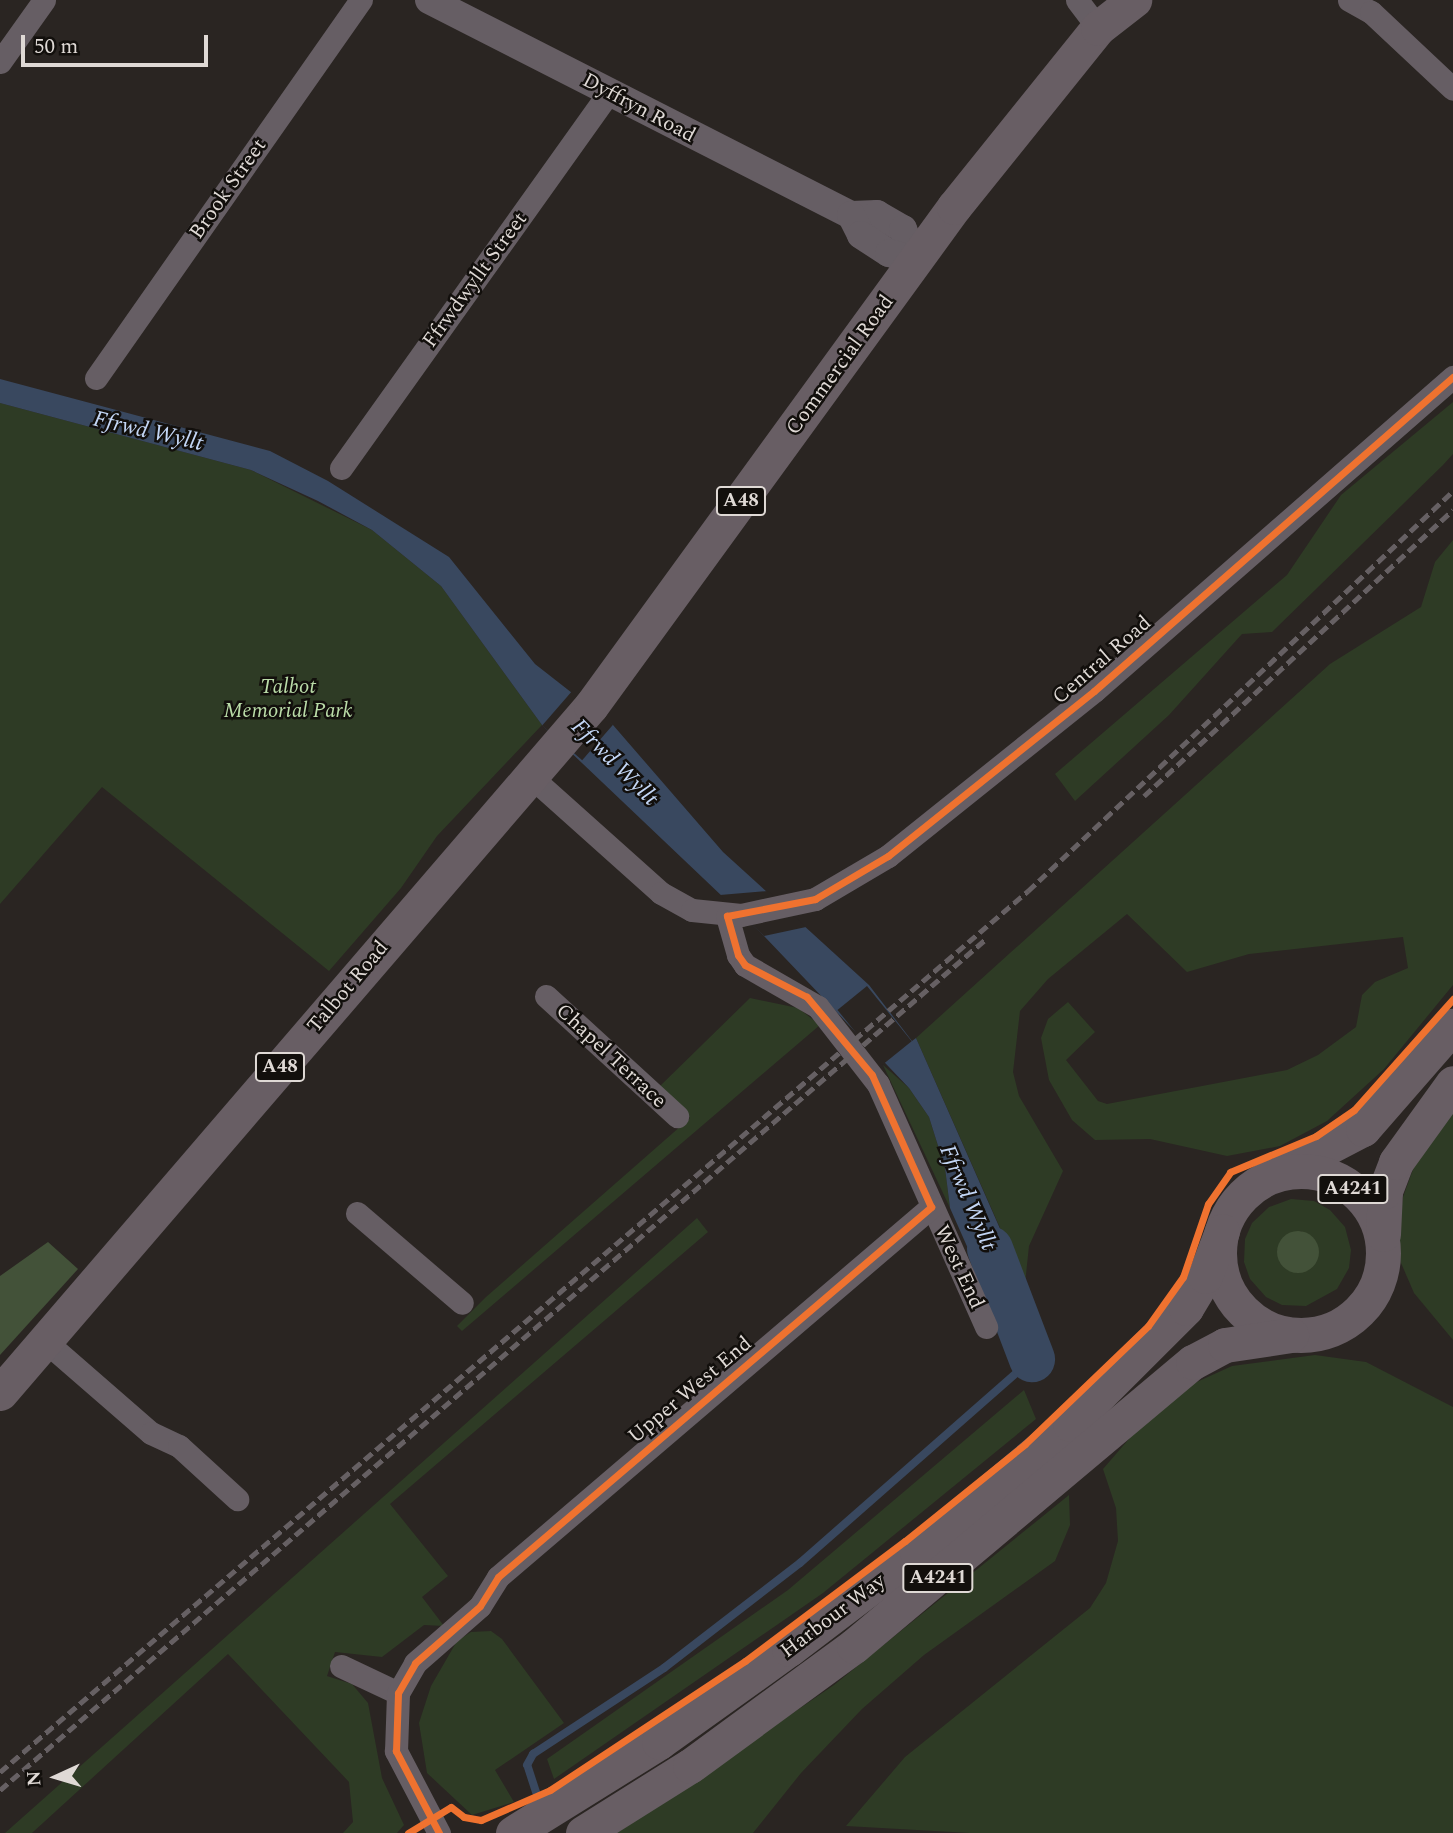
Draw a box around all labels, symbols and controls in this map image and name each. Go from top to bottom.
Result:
scale bar [24,21,212,65]
text: 50 m [34,31,78,63]
street label: Dyffryn Road [578,68,700,148]
street label: Brook Street [184,134,272,244]
street label: Ffrwdwyllt Street [417,207,533,353]
street label: Commercial Road [781,290,899,440]
water label: Ffrwd Wyllt [90,406,206,458]
road number: A48 [715,486,767,516]
street label: Central Road [1047,610,1157,710]
park label: Talbot Memorial Park [223,674,353,724]
water label: Ffrwd Wyllt [565,714,663,812]
street label: Talbot Road [302,936,394,1038]
street label: Chapel Terrace [551,998,671,1114]
road number: A48 [254,1051,306,1082]
water label: Ffrwd Wyllt [932,1141,1002,1255]
road number: A4241 [1316,1174,1390,1204]
street label: West End [929,1221,989,1313]
street label: Upper West End [623,1331,757,1449]
road number: A4241 [901,1562,975,1594]
street label: Harbour Way [776,1568,890,1664]
north arrow [21,1742,91,1812]
text: N [20,1770,50,1787]

